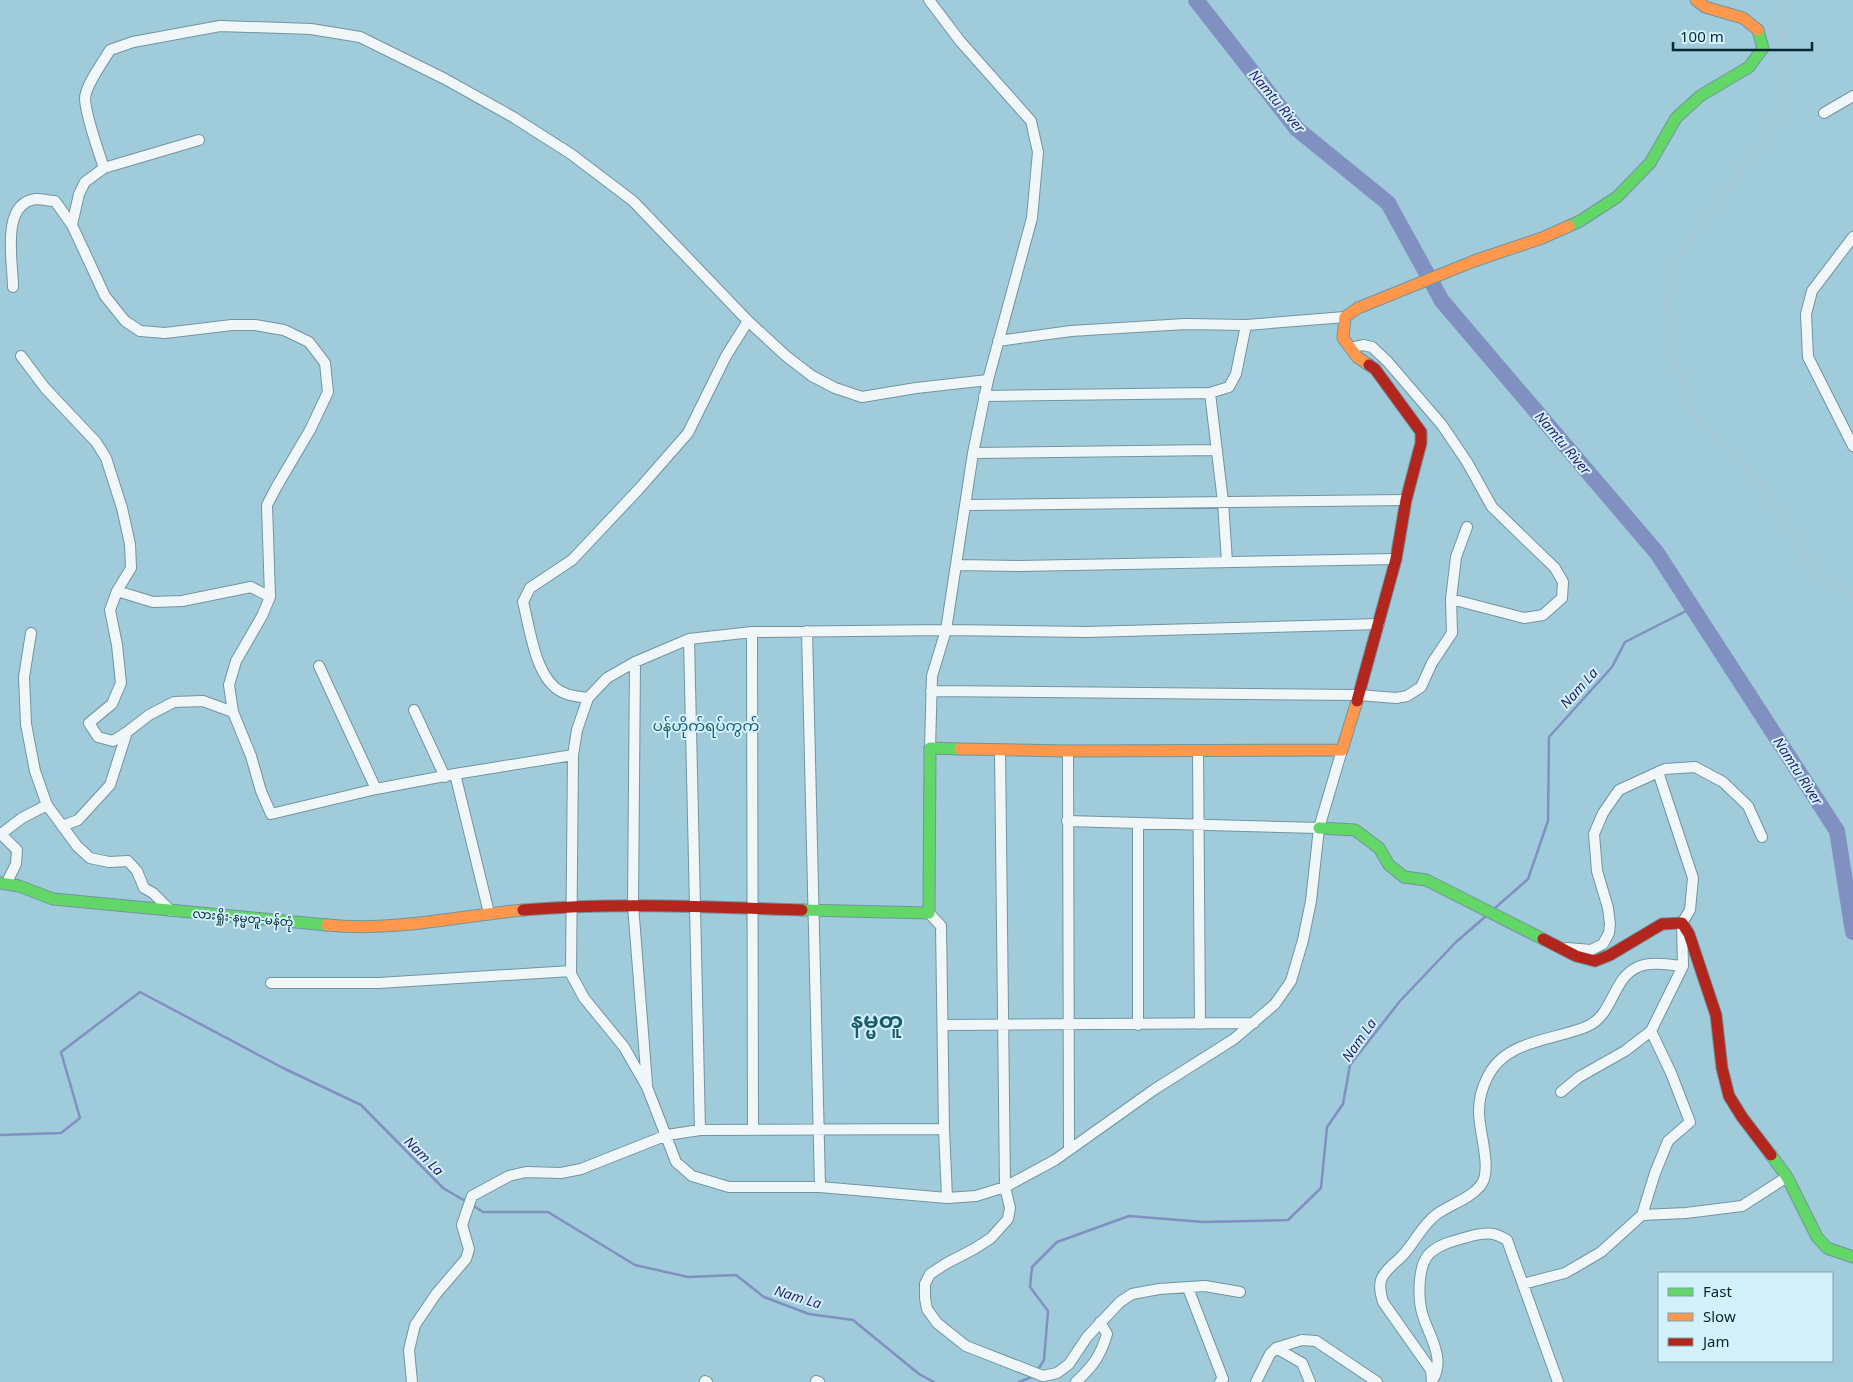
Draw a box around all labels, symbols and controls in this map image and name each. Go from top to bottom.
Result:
scale bar [1673,20,1812,52]
text: 100 m [1680,26,1724,46]
water label: Namtu River [1245,65,1310,137]
water label: Namtu River [1531,407,1596,479]
water label: Nam La [1555,663,1602,712]
district label: ပန်ဟိုက်ရပ်ကွက် [653,715,759,738]
water label: Namtu River [1769,733,1828,809]
street label: လားရှိုး-နမ္မတူ-မန်တုံ [192,905,294,933]
district label: နမ္မတူ [851,1004,903,1039]
water label: Nam La [1337,1014,1380,1065]
water label: Nam La [401,1132,448,1180]
legend [1658,1272,1833,1362]
water label: Nam La [772,1280,824,1313]
text: Fast [1703,1281,1732,1301]
text: Slow [1703,1306,1736,1326]
text: Jam [1701,1331,1730,1351]

